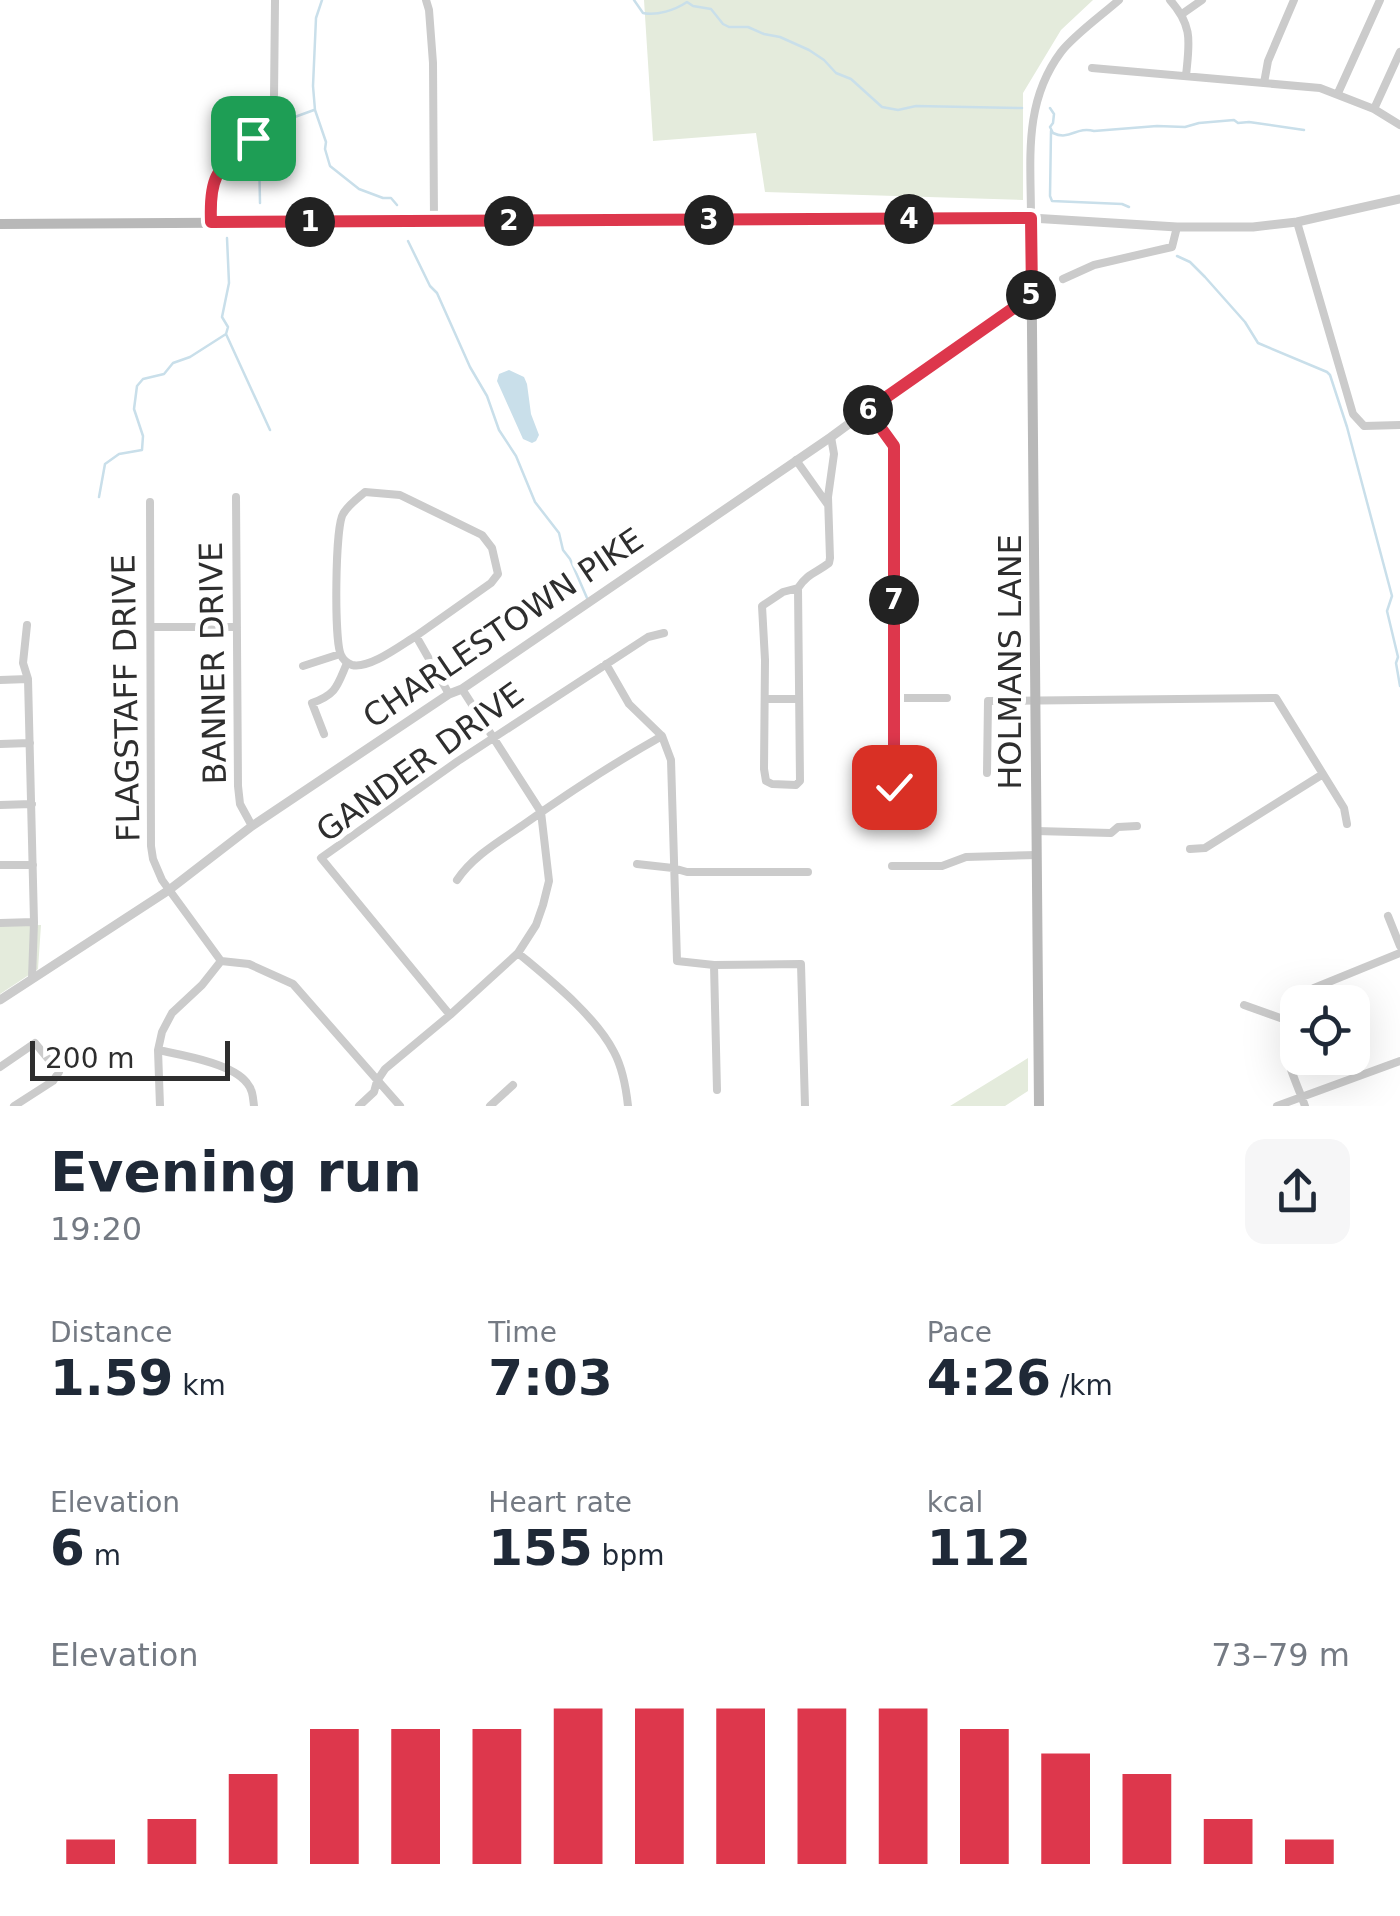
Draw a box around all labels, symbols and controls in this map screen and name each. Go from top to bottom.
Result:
pin [211,96,296,181]
icon: arrive [226,111,281,166]
pin: 4 [884,194,934,244]
pin: 3 [684,195,734,245]
pin: 2 [484,196,534,246]
pin: 1 [285,197,335,247]
text: 4 [899,202,919,235]
text: 3 [699,203,719,236]
text: 2 [499,204,519,237]
text: 1 [300,205,320,238]
pin: 5 [1006,270,1056,320]
text: 5 [1021,278,1041,311]
pin: 6 [843,385,893,435]
text: 6 [858,393,878,426]
street label: CHARLESTOWN PIKE [356,520,650,736]
street label: HOLMANS LANE [991,534,1029,790]
street label: BANNER DRIVE [192,541,234,785]
street label: FLAGSTAFF DRIVE [104,554,148,842]
pin: 7 [869,575,919,625]
text: 7 [884,583,904,616]
street label: GANDER DRIVE [309,674,531,850]
pin [852,745,937,830]
icon: check [867,760,922,815]
map controls [1280,985,1370,1075]
button: locate [1280,985,1370,1075]
scale bar [30,1036,230,1080]
text: 200 m [45,1042,135,1075]
button: share [1245,1139,1350,1244]
text: Evening run [50,1140,422,1204]
text: 19:20 [50,1210,142,1248]
text: Distance [50,1316,172,1349]
text: Time [488,1316,557,1349]
text: Pace [927,1316,992,1349]
text: 1.59 [50,1349,173,1407]
text: 7:03 [488,1349,613,1407]
text: 4:26 [927,1349,1051,1407]
text: km [173,1369,226,1402]
text: /km [1051,1369,1113,1402]
text: Elevation [50,1486,180,1519]
text: Heart rate [488,1486,632,1519]
text: kcal [927,1486,983,1519]
text: 6 [50,1519,85,1577]
text: 155 [488,1519,593,1577]
text: 112 [927,1519,1031,1577]
text: m [85,1539,121,1572]
text: bpm [593,1539,664,1572]
text: Elevation [50,1636,199,1674]
text: 73–79 m [1211,1636,1350,1674]

